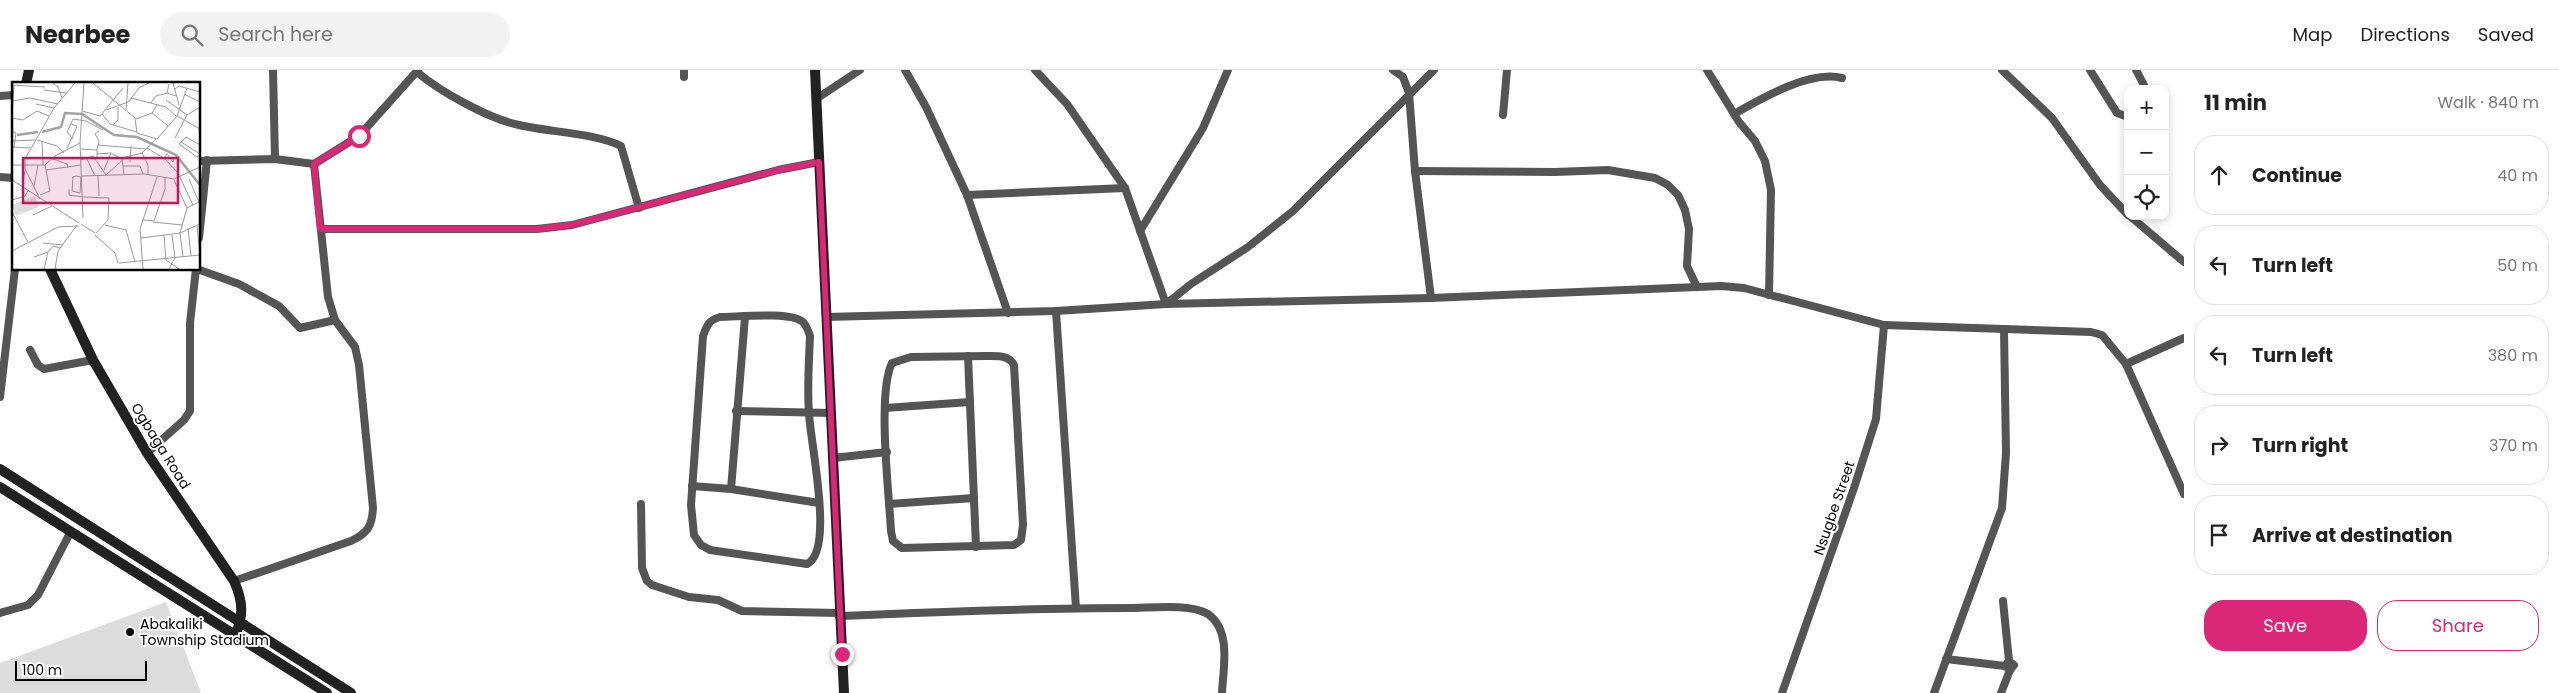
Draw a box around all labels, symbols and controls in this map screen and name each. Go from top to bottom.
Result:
search box [160,12,510,57]
text: Nearbee [25,18,130,51]
icon: search [178,21,206,49]
text: Search here [218,21,333,48]
text: Map [2293,22,2332,47]
text: Directions [2360,22,2450,47]
text: Saved [2478,22,2534,47]
inset map [12,82,200,270]
map controls [2124,85,2169,220]
button: + [2124,85,2169,130]
text: 11 min [2204,88,2267,117]
text: Walk · 840 m [2437,91,2539,114]
route start [348,125,371,148]
button: − [2124,130,2169,175]
icon: ahead [2205,161,2233,189]
text: Continue [2252,162,2342,189]
text: 40 m [2497,164,2538,187]
button: locate [2124,175,2169,220]
icon: left [2205,251,2233,279]
text: Turn left [2252,252,2333,279]
text: 50 m [2497,254,2538,277]
icon: left [2205,341,2233,369]
text: Turn left [2252,342,2333,369]
text: 380 m [2488,344,2538,367]
street label: Ogbaga Road [126,399,196,493]
icon: right [2205,431,2233,459]
text: Turn right [2252,432,2348,459]
text: 370 m [2489,434,2538,457]
street label: Nsugbe Street [1809,458,1859,558]
icon: arrive [2205,521,2233,549]
text: Arrive at destination [2252,522,2453,549]
button: Save [2204,600,2367,651]
button: Share [2377,600,2539,651]
place label: Abakaliki Township Stadium [140,614,269,650]
marker: Abakaliki Township Stadium [124,626,136,638]
route end [831,643,854,666]
scale bar [15,658,148,681]
text: 100 m [22,660,62,680]

